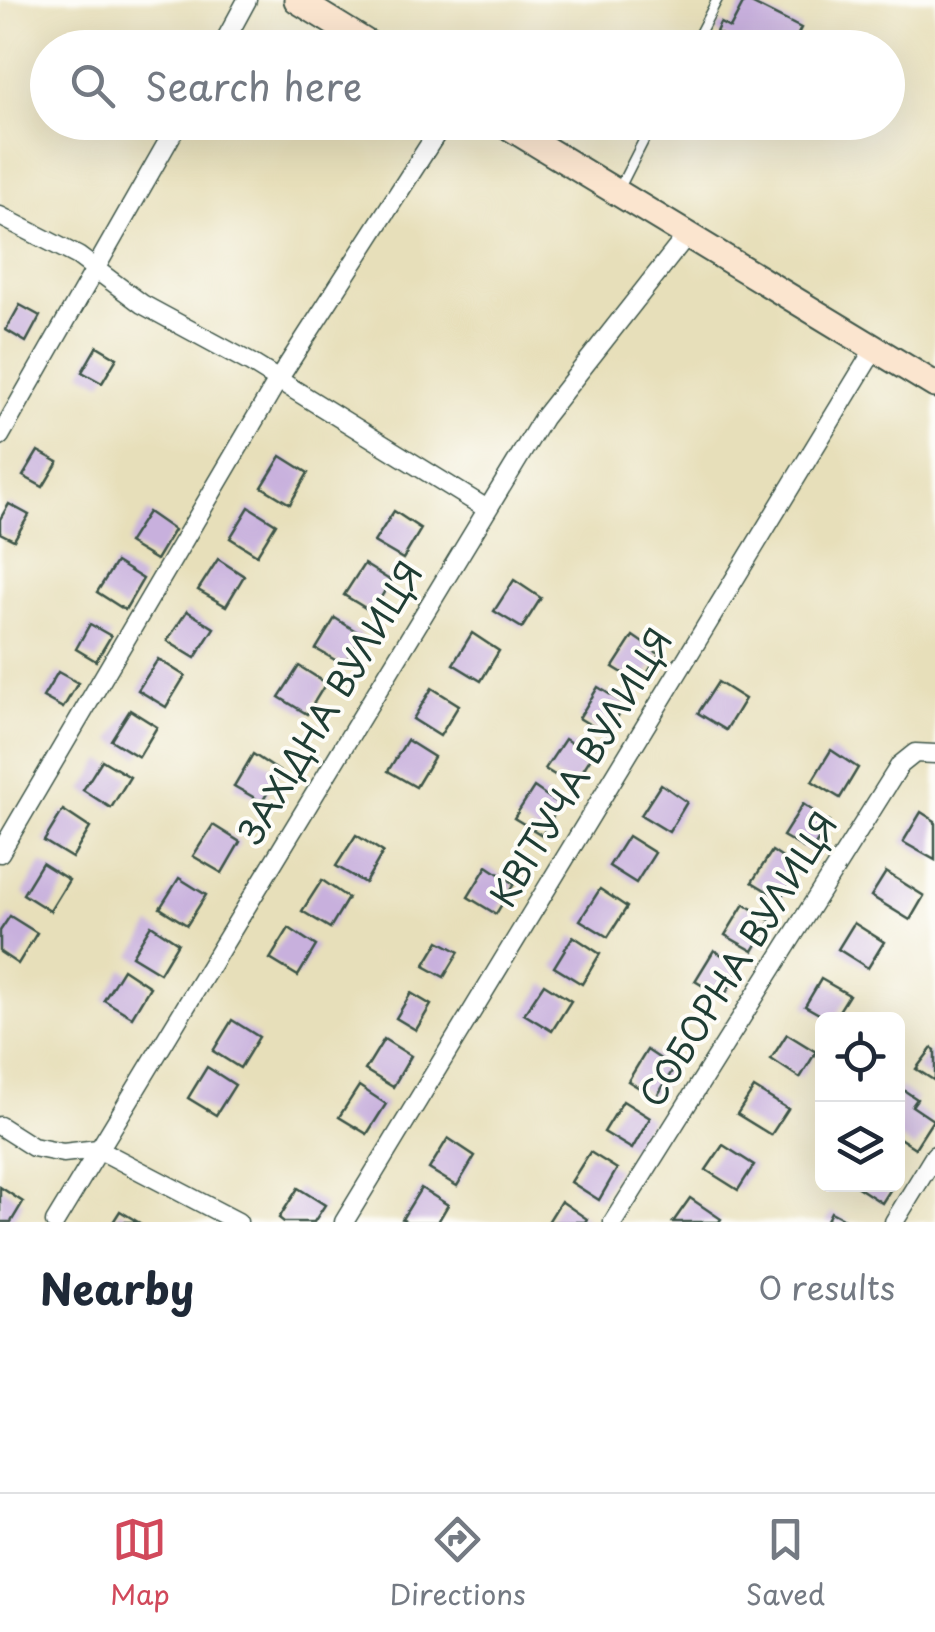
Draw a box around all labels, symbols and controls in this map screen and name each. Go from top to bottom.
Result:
search box [30,30,905,140]
text: Search here [145,57,362,114]
icon: search [65,58,120,113]
street label: ЗАХІДНА ВУЛИЦЯ [223,550,434,853]
street label: КВІТУЧА ВУЛИЦЯ [476,617,684,916]
street label: СОБОРНА ВУЛИЦЯ [625,801,849,1117]
map controls [815,1012,905,1192]
button: locate [815,1012,905,1102]
button: layers [815,1102,905,1192]
text: Nearby [40,1256,194,1319]
text: 0 results [759,1263,895,1311]
tab: Map [110,1512,170,1615]
tab: Directions [390,1512,526,1615]
tab: Saved [746,1512,825,1615]

